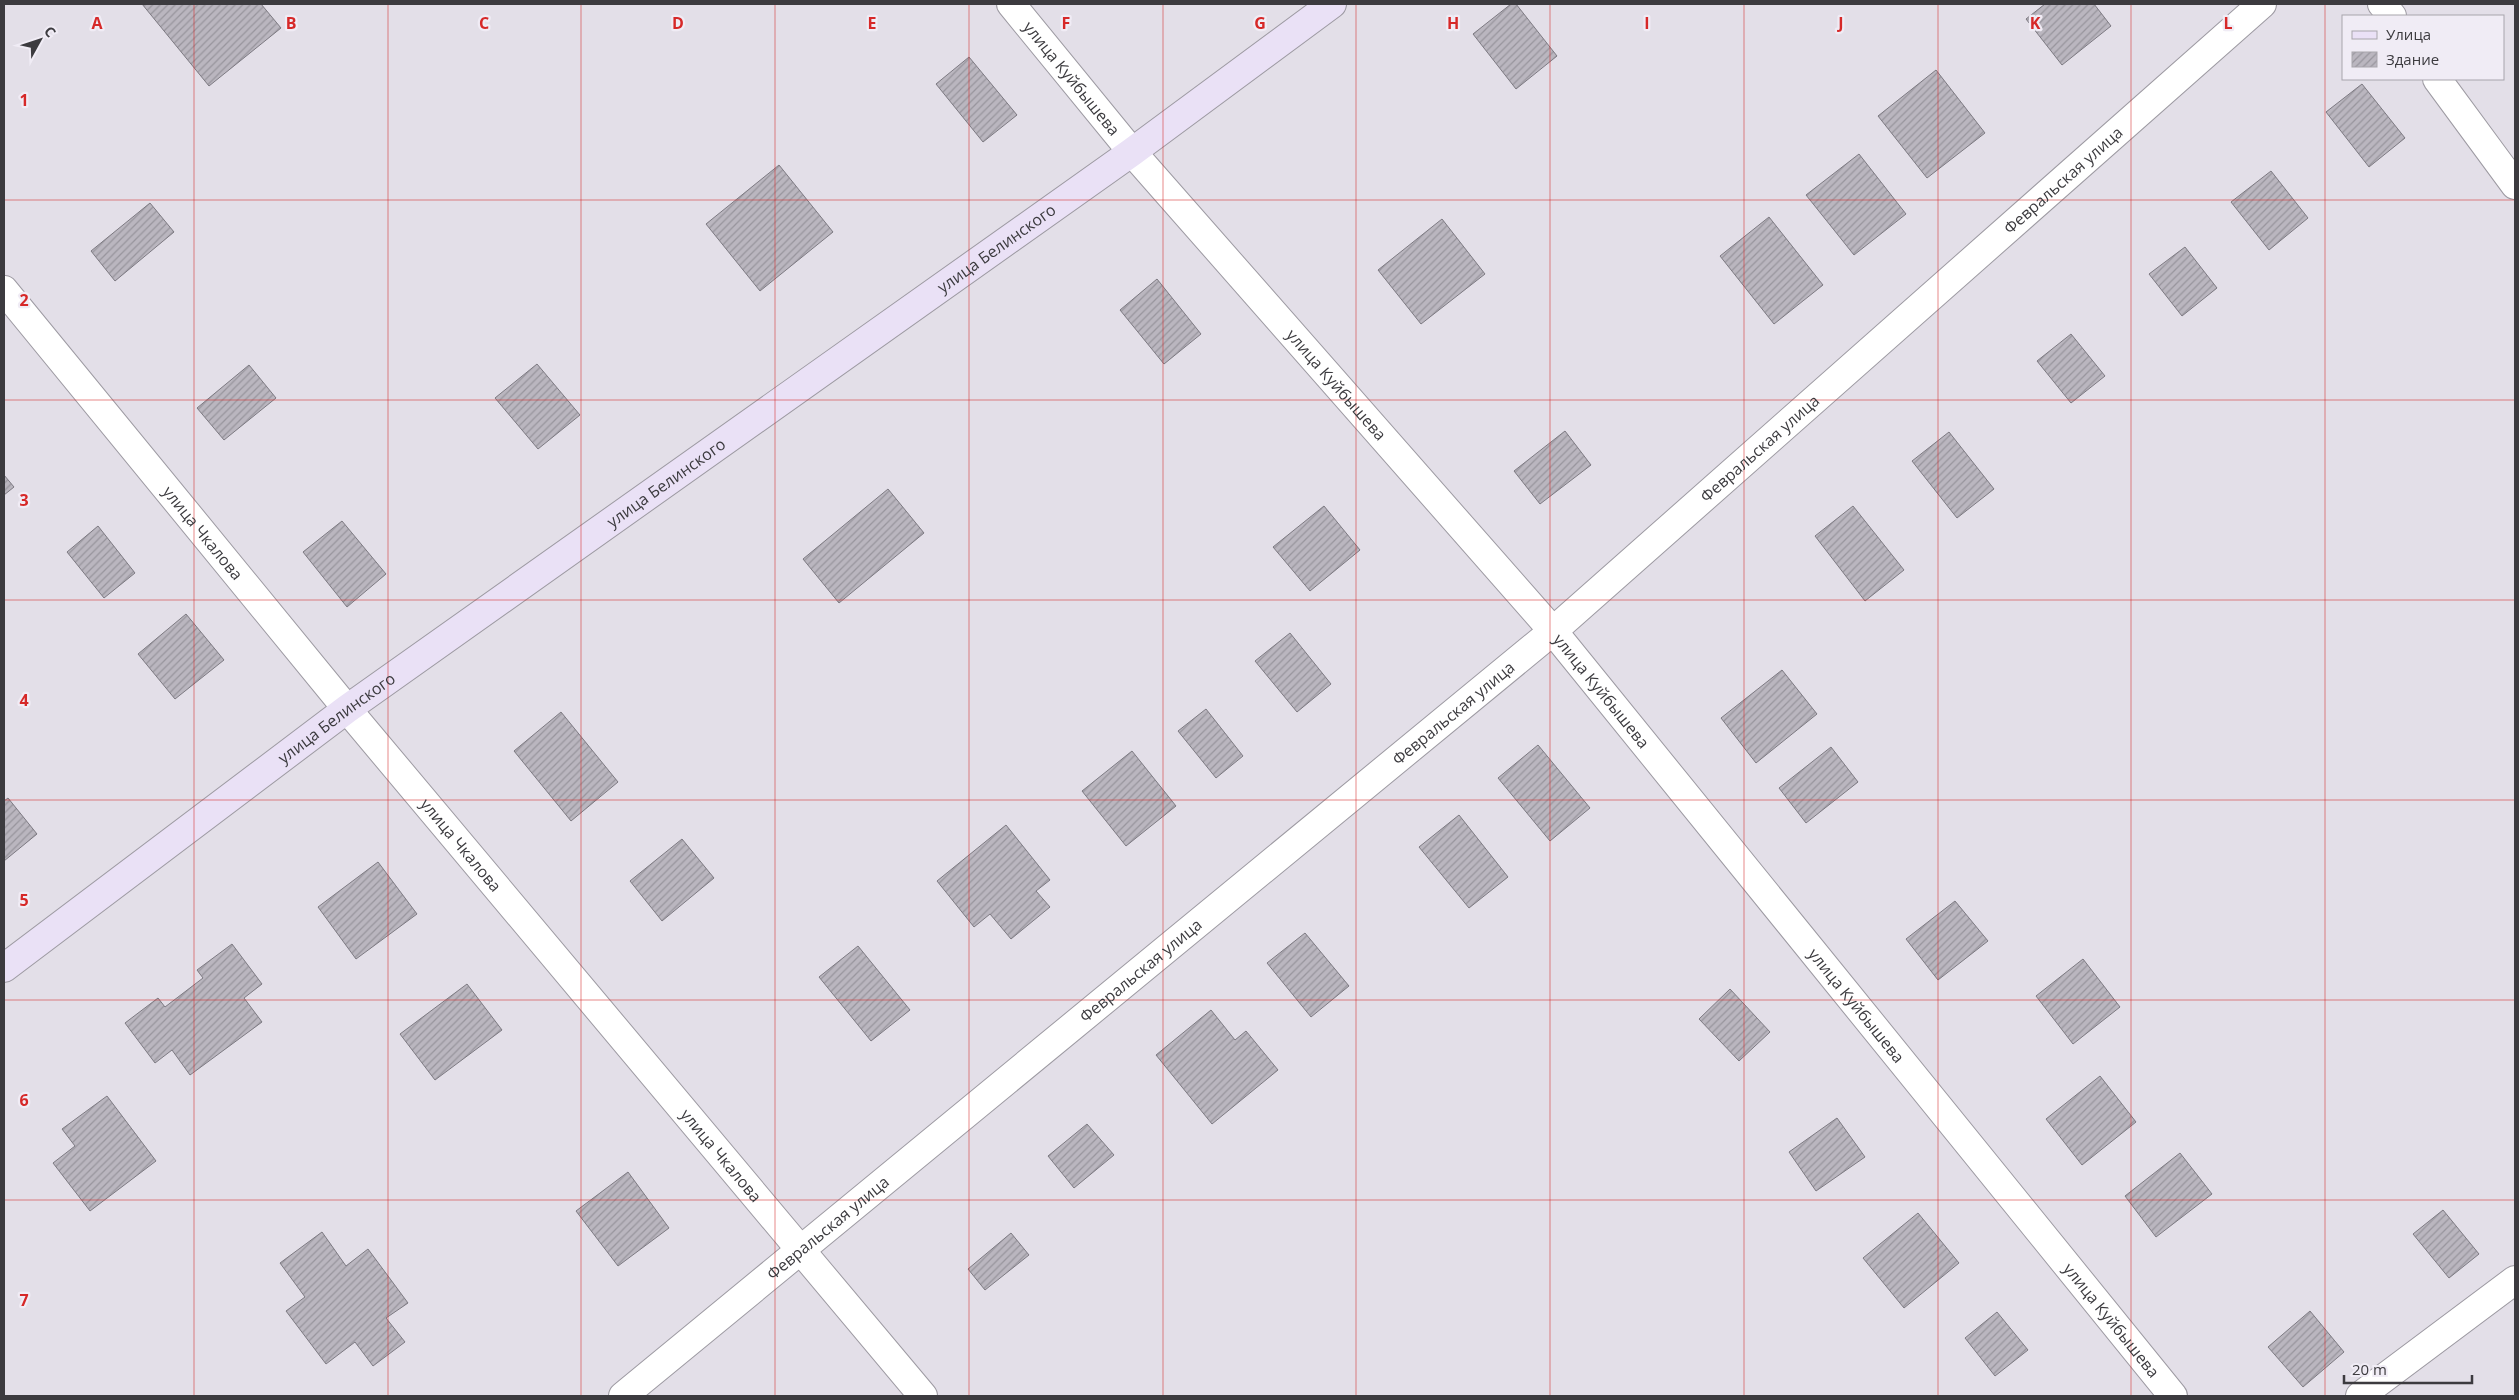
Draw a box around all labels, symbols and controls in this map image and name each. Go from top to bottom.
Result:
text: A [91,12,103,34]
text: B [286,12,296,34]
text: C [479,12,489,34]
text: D [672,12,684,34]
text: E [868,12,877,34]
text: F [1062,12,1070,34]
text: G [1254,12,1266,34]
text: H [1447,12,1459,34]
text: I [1644,12,1650,34]
text: J [1836,12,1844,34]
text: K [2030,12,2041,34]
text: L [2223,12,2233,34]
north arrow [15,15,65,65]
legend [2342,15,2504,80]
street label: улица Куйбышева [1018,17,1125,140]
text: С [40,22,61,41]
text: Улица [2386,24,2431,44]
text: Здание [2386,49,2439,69]
text: 1 [19,89,29,111]
street label: Февральская улица [1999,121,2127,239]
street label: улица Белинского [933,199,1060,298]
text: 2 [19,289,29,311]
street label: улица Куйбышева [1282,324,1392,445]
street label: Февральская улица [1695,390,1824,507]
street label: улица Белинского [602,433,730,532]
street label: улица Чкалова [158,481,248,585]
text: 3 [19,489,29,511]
street label: улица Куйбышева [1548,629,1655,753]
street label: Февральская улица [1387,656,1519,770]
street label: улица Белинского [273,667,399,768]
text: 4 [19,689,29,711]
street label: улица Чкалова [416,794,507,896]
text: 5 [19,889,29,911]
street label: Февральская улица [1075,913,1206,1027]
street label: улица Куйбышева [1803,944,1910,1067]
text: 6 [19,1089,29,1111]
street label: улица Чкалова [676,1104,767,1207]
street label: Февральская улица [762,1171,893,1285]
street label: улица Куйбышева [2058,1258,2165,1382]
text: 7 [19,1289,29,1311]
scale bar [2344,1352,2472,1384]
text: 20 m [2352,1359,2387,1379]

